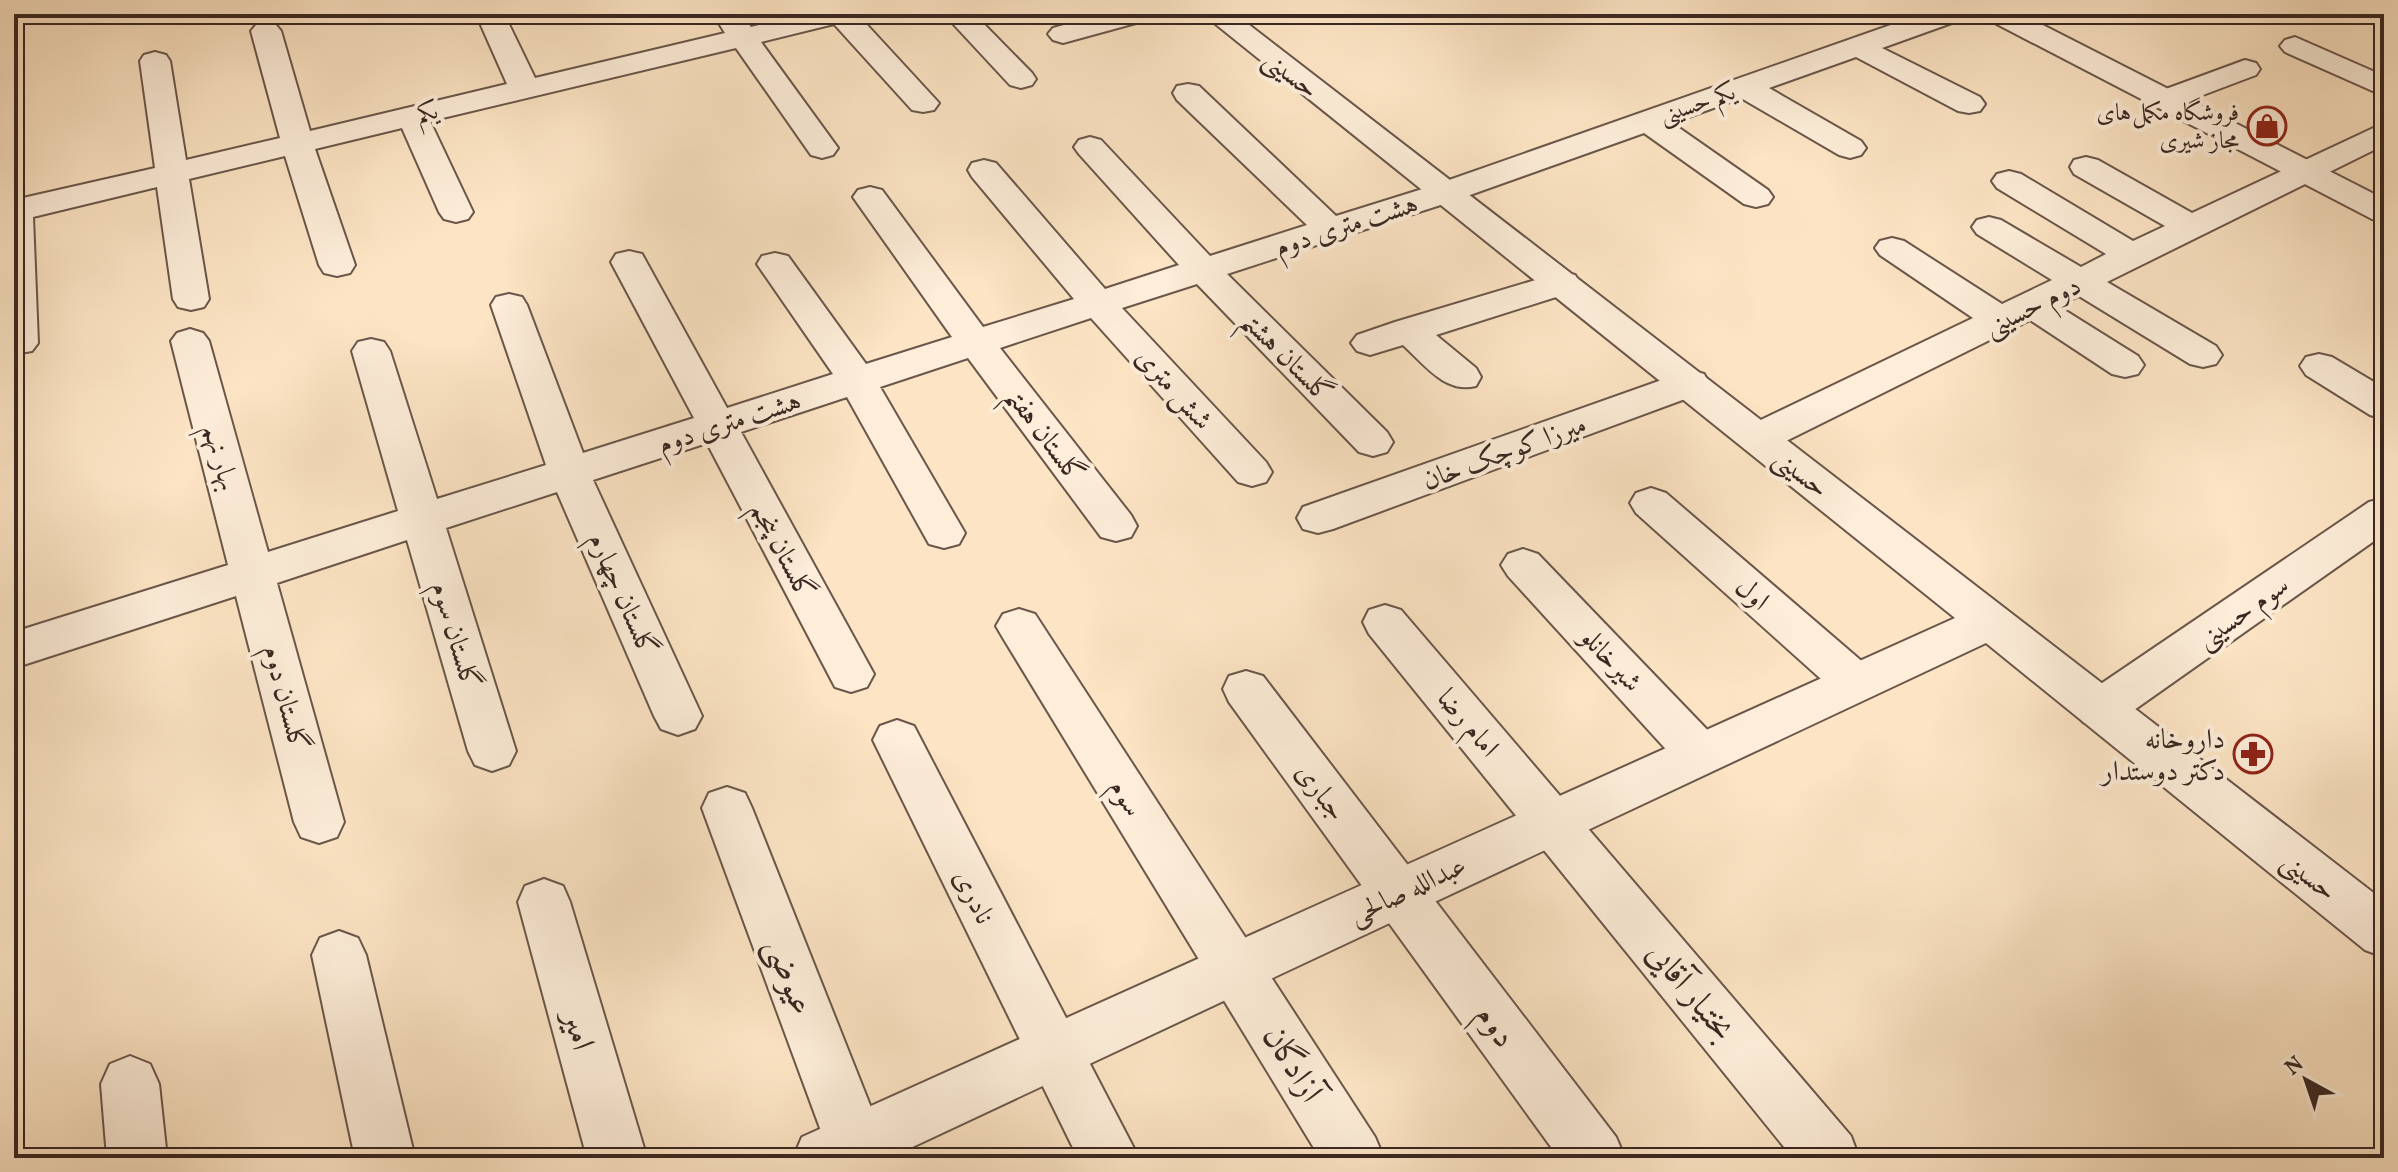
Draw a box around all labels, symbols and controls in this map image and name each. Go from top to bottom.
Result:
street label: حسینی [1254,41,1327,109]
street label: یکم حسینی [1655,76,1743,137]
street label: یکم [413,95,444,136]
place label: فروشگاه مکمل‌های مجاز شیری [2097,97,2239,159]
shop icon: فروشگاه مکمل‌های مجاز شیری [2246,105,2288,147]
street label: هشت متری دوم [1270,185,1424,271]
street label: دوم حسینی [1978,267,2089,350]
street label: گلستان هشتم [1227,303,1341,417]
street label: شش متری [1125,340,1221,440]
street label: گلستان هفتم [990,379,1093,495]
street label: هشت متری دوم [653,382,807,468]
street label: میرزا کوچک خان [1417,406,1592,501]
street label: بهار نهم [187,420,248,497]
street label: حسینی [1764,440,1837,508]
street label: گلستان پنجم [735,495,824,610]
street label: گلستان چهارم [574,527,666,664]
street label: سوم حسینی [2189,567,2299,662]
street label: اول [1726,569,1777,621]
street label: گلستان سوم [417,577,489,695]
street label: شیرخانلو [1568,617,1650,702]
street label: گلستان دوم [249,641,318,757]
street label: امام رضا [1425,681,1507,768]
place label: داروخانه دکتر دوستدار [2098,721,2225,792]
pharmacy icon: داروخانه دکتر دوستدار [2232,733,2274,775]
street label: جباری [1285,755,1355,830]
street label: سوم [1096,772,1152,826]
street label: حسینی [2272,843,2345,911]
street label: عبدالله صالحی [1343,847,1473,935]
street label: نادری [942,863,1003,931]
street label: عیوضی [752,932,824,1023]
street label: بختیار آقایی [1634,932,1745,1052]
street label: دوم [1460,995,1526,1061]
street label: امیر [548,1003,605,1056]
street label: آزادگان [1249,1017,1335,1115]
north arrow [2266,1040,2346,1120]
text: N [2279,1050,2311,1084]

